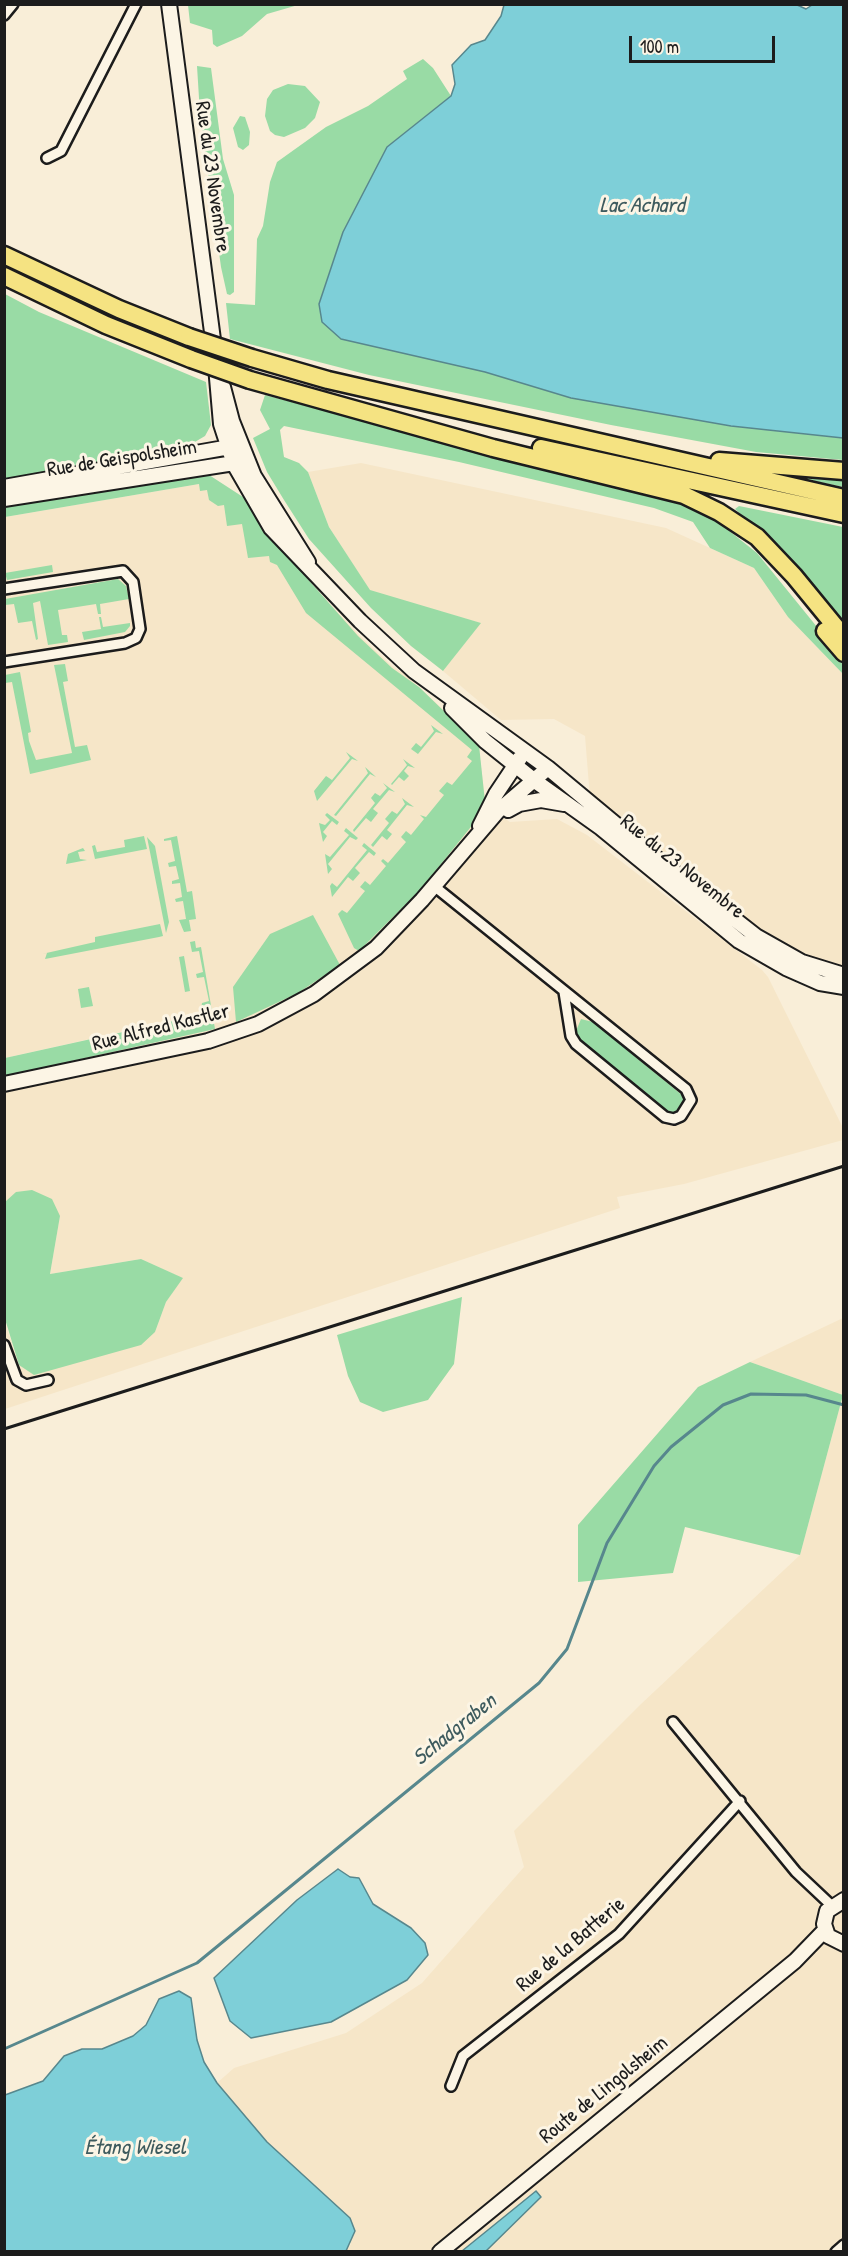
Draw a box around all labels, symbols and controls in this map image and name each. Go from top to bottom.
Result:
scale bar [632,24,778,62]
text: 100 m [640,34,679,59]
street label: Rue du 23 Novembre [189,100,235,254]
water label: Lac Achard [600,193,684,219]
street label: Rue de Geispolsheim [45,435,199,483]
street label: Rue du 23 Novembre [615,809,749,925]
street label: Rue Alfred Kastler [90,999,232,1057]
water label: Schadgraben [408,1688,502,1772]
street label: Rue de la Batterie [512,1892,630,1998]
street label: Route de Lingolsheim [535,2031,673,2149]
water label: Étang Wiesel [84,2135,186,2161]

